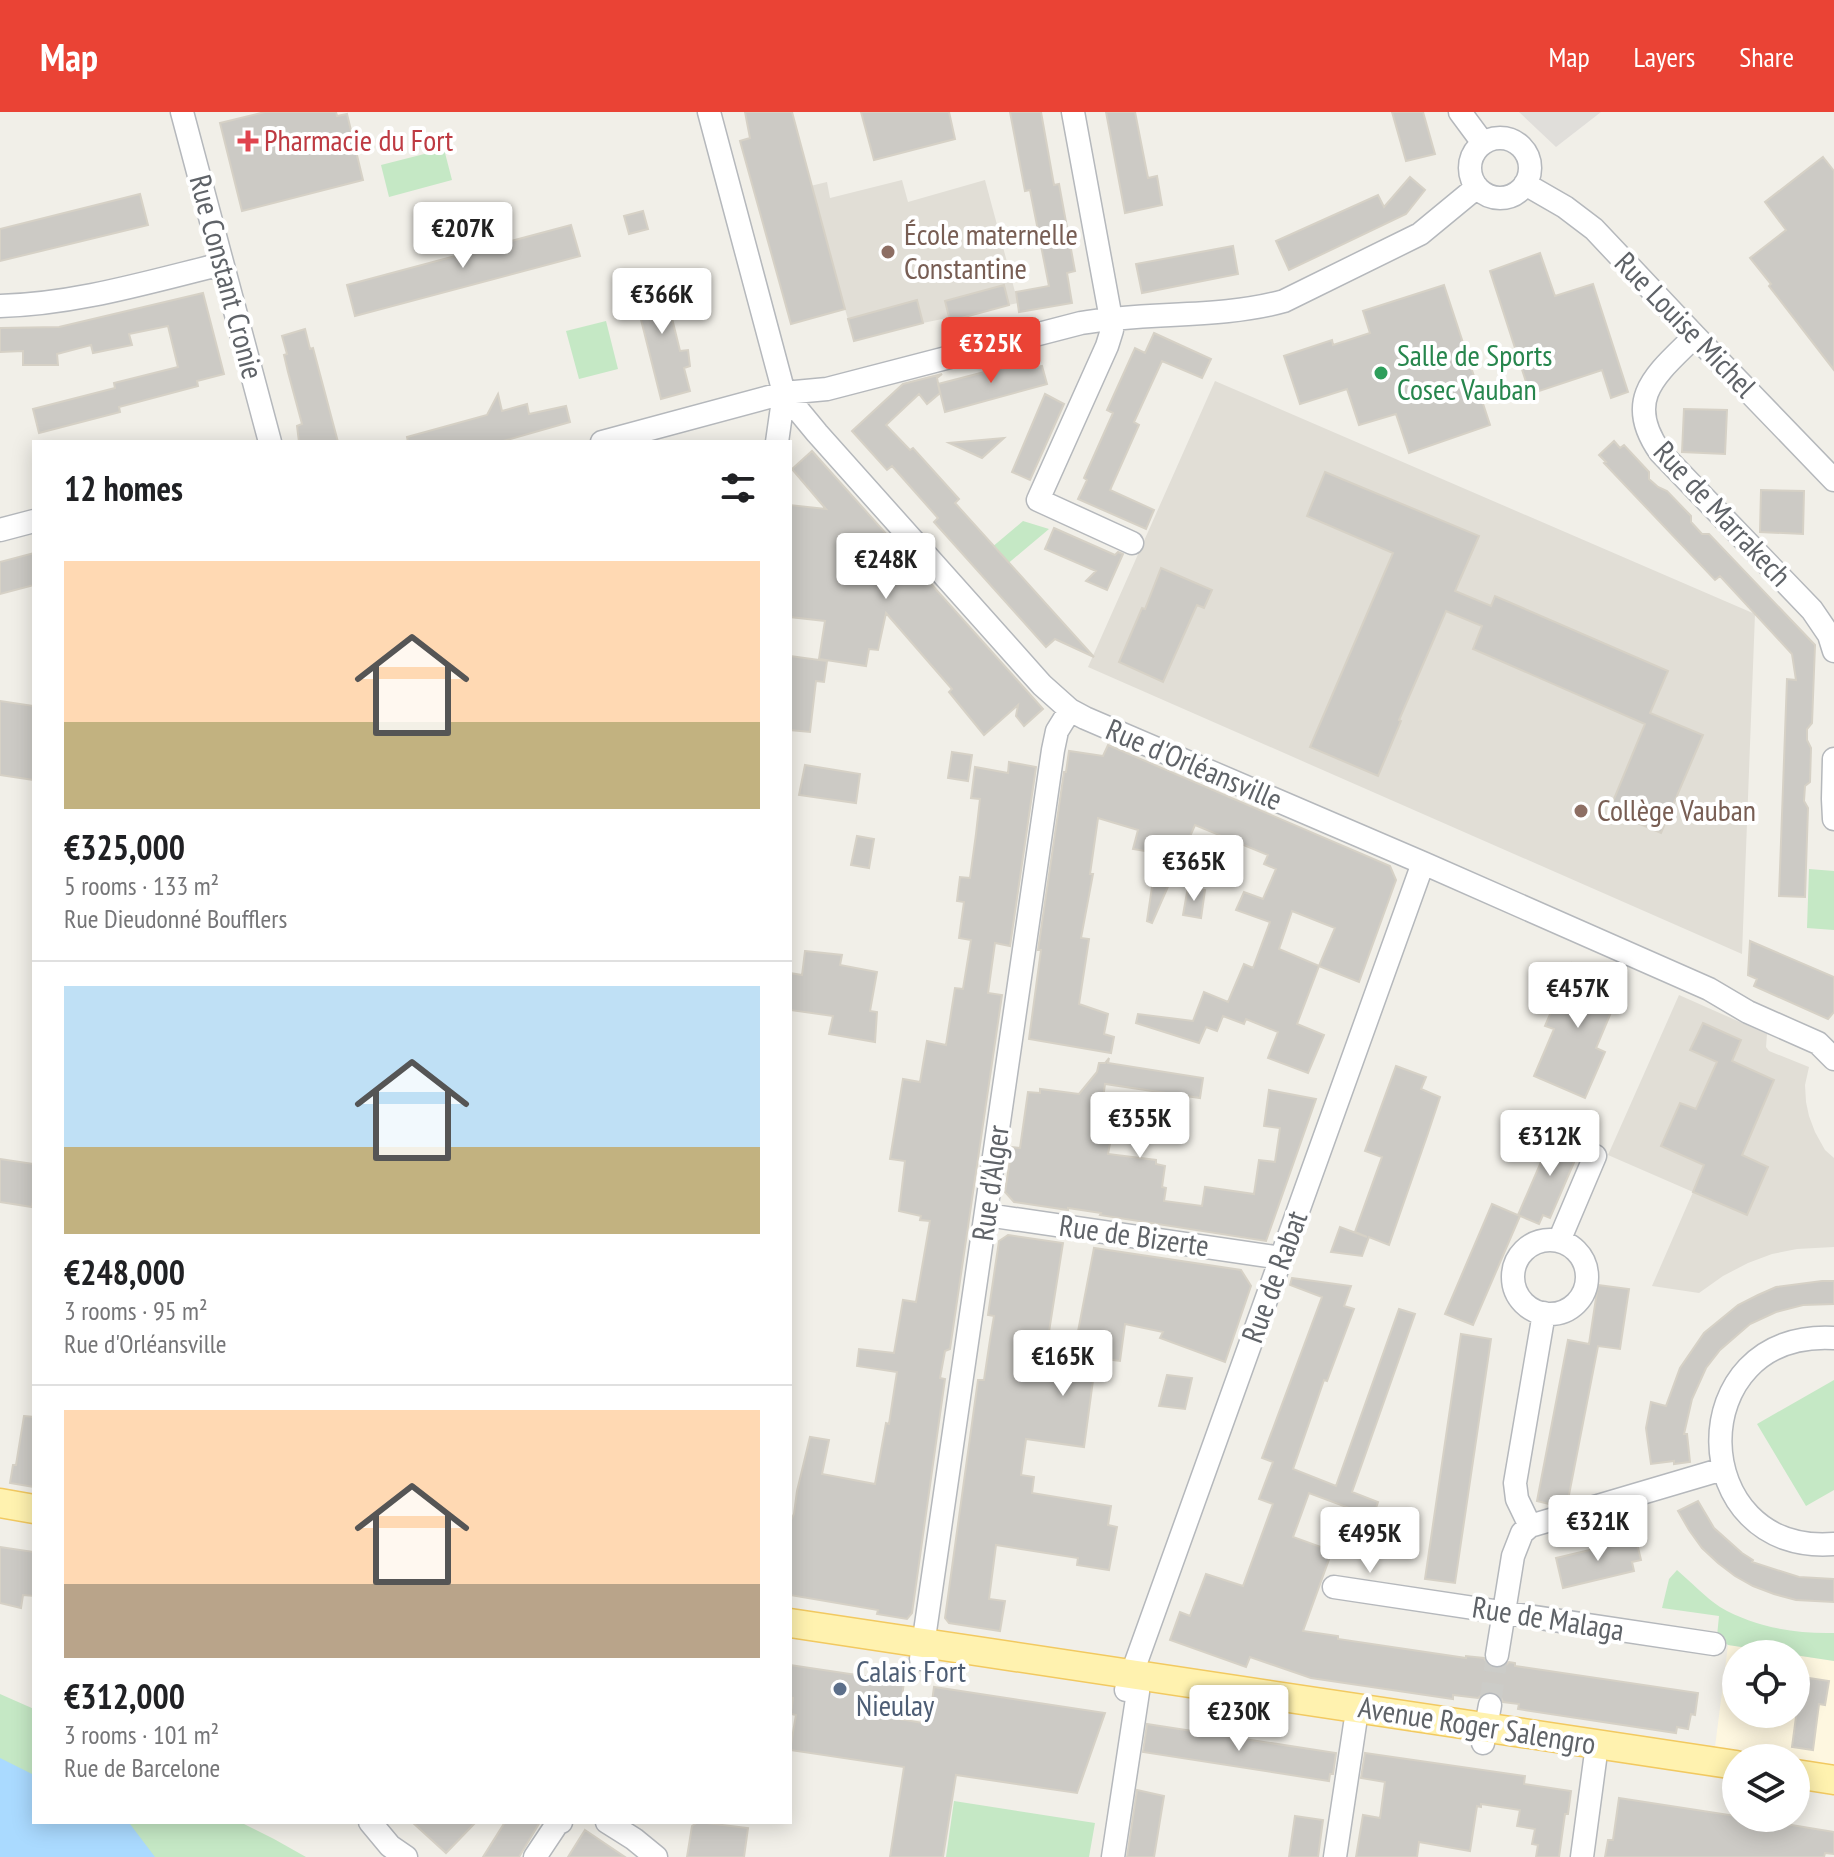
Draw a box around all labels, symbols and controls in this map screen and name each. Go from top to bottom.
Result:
text: Map [40,32,98,81]
text: Map [1548,38,1590,75]
text: Layers [1634,38,1695,75]
text: Share [1739,38,1794,75]
place label: Pharmacie du Fort [264,120,454,159]
marker: Pharmacie du Fort [239,132,257,150]
street label: Rue Constant Cronie [181,170,273,383]
pin: €207K [407,202,519,270]
text: €207K [431,211,495,244]
place label: École maternelle Constantine [904,214,1078,287]
marker: École maternelle Constantine [879,243,897,261]
street label: Rue Louise Michel [1607,243,1765,405]
pin: €366K [606,268,718,336]
text: €366K [630,277,694,310]
pin: €325K [935,317,1047,385]
text: €325K [959,326,1023,359]
place label: Salle de Sports Cosec Vauban [1397,335,1553,408]
marker: Salle de Sports Cosec Vauban [1372,364,1390,382]
street label: Rue de Marrakech [1646,432,1800,594]
text: 12 homes [64,466,183,510]
icon: filters [716,466,760,510]
pin: €248K [830,533,942,601]
text: €248K [854,542,918,575]
icon: home [340,613,484,757]
street label: Rue d'Orléansville [1101,709,1289,818]
place label: Collège Vauban [1597,790,1756,829]
marker: Collège Vauban [1572,802,1590,820]
text: €325,000 [64,825,185,869]
pin: €365K [1138,835,1250,903]
text: €365K [1162,844,1226,877]
text: 5 rooms · 133 m² [64,869,219,902]
text: Rue Dieudonné Boufflers [64,902,287,935]
pin: €457K [1522,962,1634,1030]
text: €457K [1546,971,1610,1004]
icon: home [340,1038,484,1182]
pin: €355K [1084,1092,1196,1160]
text: €355K [1108,1101,1172,1134]
pin: €312K [1494,1110,1606,1178]
text: €312K [1518,1119,1582,1152]
street label: Rue d'Alger [962,1122,1017,1243]
street label: Rue de Rabat [1232,1204,1316,1348]
street label: Rue de Bizerte [1057,1205,1212,1264]
text: €248,000 [64,1250,185,1294]
text: 3 rooms · 95 m² [64,1294,208,1327]
text: Rue d'Orléansville [64,1327,227,1360]
pin: €165K [1007,1330,1119,1398]
text: €165K [1031,1339,1095,1372]
icon: home [340,1462,484,1606]
pin: €321K [1542,1495,1654,1563]
text: €321K [1566,1504,1630,1537]
pin: €495K [1314,1507,1426,1575]
text: €495K [1338,1516,1402,1549]
street label: Rue de Malaga [1470,1586,1627,1649]
map controls [1722,1640,1810,1832]
button: locate [1722,1640,1810,1728]
place label: Calais Fort Nieulay [856,1651,967,1724]
text: €312,000 [64,1674,185,1718]
marker: Calais Fort Nieulay [831,1680,849,1698]
pin: €230K [1183,1685,1295,1753]
street label: Avenue Roger Salengro [1356,1686,1599,1763]
text: €230K [1207,1694,1271,1727]
text: 3 rooms · 101 m² [64,1718,219,1751]
button: layers [1722,1744,1810,1832]
text: Rue de Barcelone [64,1751,220,1784]

